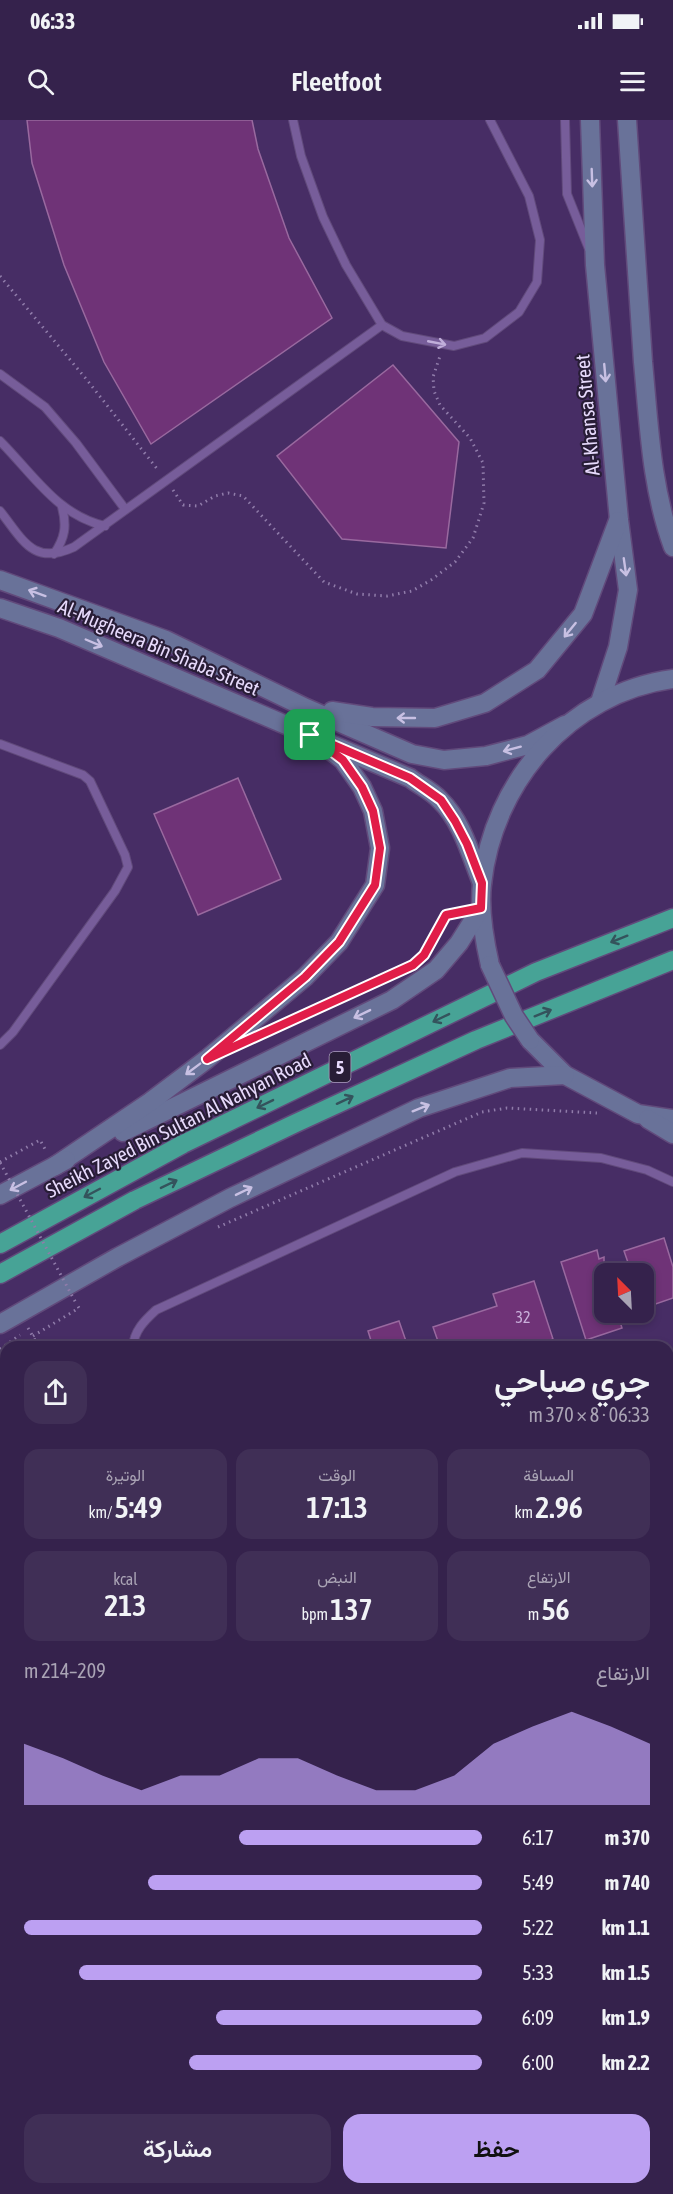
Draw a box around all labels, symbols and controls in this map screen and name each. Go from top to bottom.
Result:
text: 06:33 [30,8,75,34]
icon: search [24,65,57,98]
icon: menu [616,65,649,98]
text: Fleetfoot [291,66,382,97]
one-way arrow [586,168,598,188]
one-way arrow [427,338,446,349]
street label: Al-Khansa Street [570,353,604,477]
one-way arrow [600,362,611,382]
one-way arrow [620,556,631,576]
one-way arrow [29,587,47,598]
street label: Al-Mugheera Bin Shaba Street [55,594,263,700]
one-way arrow [563,622,577,637]
one-way arrow [85,638,103,649]
pin [284,709,335,760]
one-way arrow [396,712,416,724]
icon: arrive [293,718,326,751]
one-way arrow [503,744,522,756]
one-way arrow [610,934,628,945]
one-way arrow [533,1007,552,1018]
one-way arrow [354,1009,372,1021]
one-way arrow [432,1013,450,1025]
street label: Sheikh Zayed Bin Sultan Al Nahyan Road [42,1048,314,1202]
road number: 5 [330,1052,350,1082]
one-way arrow [186,1063,202,1076]
one-way arrow [336,1094,354,1106]
one-way arrow [257,1098,275,1110]
one-way arrow [411,1102,429,1113]
one-way arrow [160,1178,178,1189]
one-way arrow [10,1181,28,1192]
one-way arrow [235,1185,253,1197]
one-way arrow [84,1187,101,1199]
north arrow [594,1263,654,1323]
map controls [594,1263,654,1323]
house number: 32 [515,1308,531,1326]
button: share [24,1361,87,1424]
text: جري صباحي [494,1361,650,1399]
text: 06:33 · 8 × 370 m [528,1403,650,1426]
text: الوتيرة [106,1466,145,1484]
text: الوقت [318,1466,356,1484]
text: المسافة [523,1466,574,1484]
text: 5:49 [115,1490,162,1524]
text: 17:13 [306,1490,368,1524]
text: 2.96 [535,1490,583,1524]
text: /km [88,1503,115,1521]
text: km [514,1503,535,1521]
text: النبض [317,1568,357,1586]
text: الارتفاع [527,1568,570,1586]
text: kcal [113,1570,138,1588]
text: 213 [104,1588,146,1622]
text: 137 [330,1592,373,1626]
text: 56 [541,1592,570,1626]
text: bpm [301,1605,330,1623]
text: m [528,1605,541,1623]
text: 209–214 m [24,1659,106,1682]
text: الارتفاع [596,1661,650,1684]
text: 6:17 [522,1826,554,1849]
text: 370 m [605,1826,650,1849]
text: 5:49 [522,1871,554,1894]
text: 740 m [605,1871,650,1894]
text: 5:22 [522,1916,554,1939]
text: 1.1 km [602,1916,650,1939]
text: 5:33 [522,1961,554,1984]
text: 1.5 km [602,1961,650,1984]
text: 6:09 [522,2006,554,2029]
text: 1.9 km [602,2006,650,2029]
text: 6:00 [522,2051,554,2074]
text: 2.2 km [602,2051,650,2074]
button: مشاركة [24,2114,331,2183]
button: حفظ [343,2114,650,2183]

